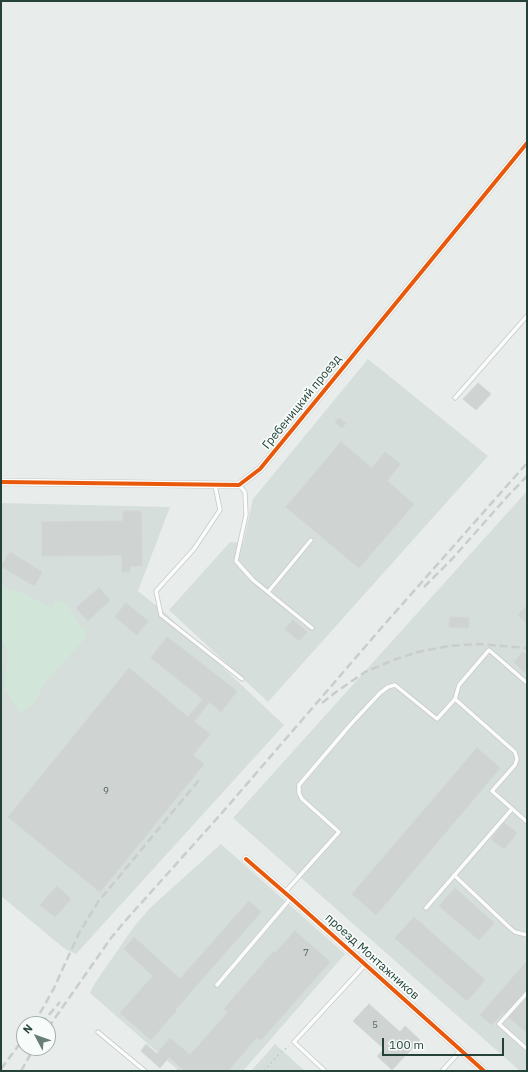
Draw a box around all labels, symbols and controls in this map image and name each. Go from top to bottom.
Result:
street label: Гребеницкий проезд [259,352,345,452]
house number: 9 [103,785,109,797]
street label: проезд Монтажников [322,911,422,1003]
house number: 7 [303,947,309,959]
north arrow [16,1016,56,1056]
house number: 5 [372,1019,378,1031]
text: N [20,1021,36,1036]
scale bar [384,1030,506,1056]
text: 100 m [389,1037,424,1052]

